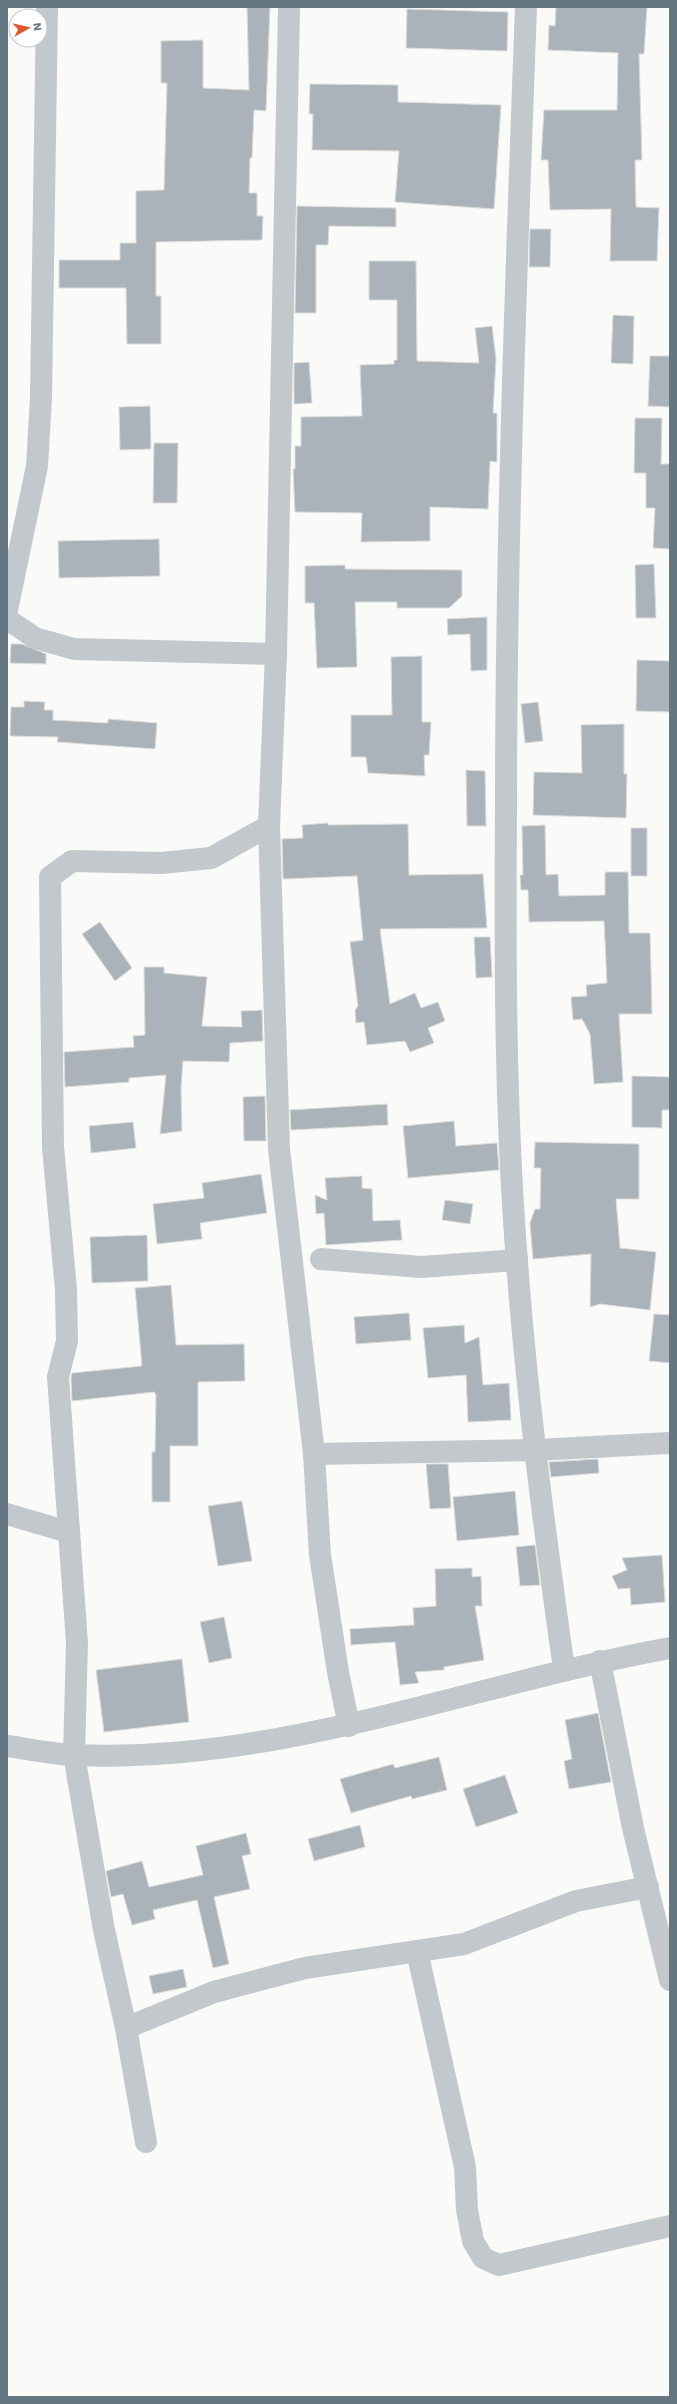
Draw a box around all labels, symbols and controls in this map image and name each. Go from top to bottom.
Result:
north arrow [8,8,48,48]
text: N [30,22,44,32]

